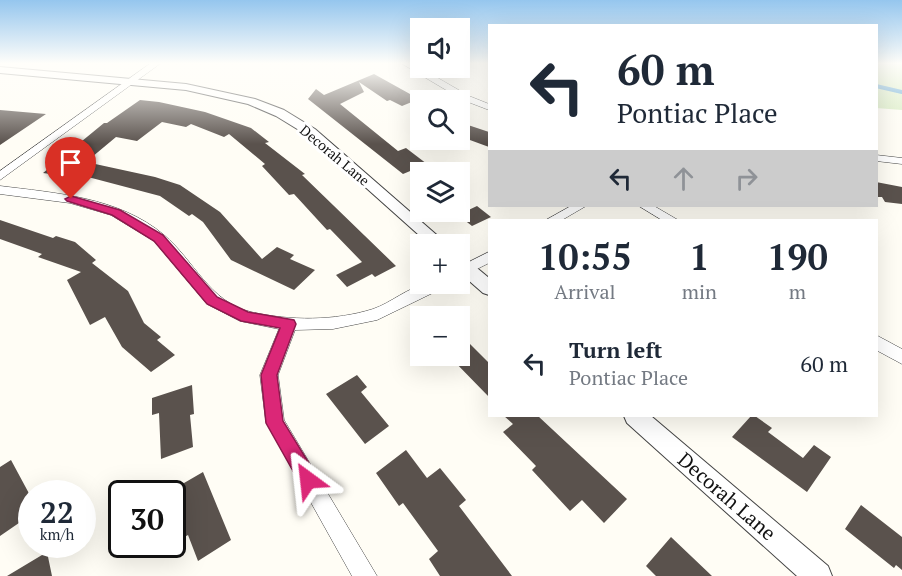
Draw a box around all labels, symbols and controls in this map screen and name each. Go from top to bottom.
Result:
map controls [410,18,470,366]
button: sound [410,18,470,78]
text: 60 m [617,41,715,97]
icon: left [518,48,596,126]
button: search [410,90,470,150]
text: Pontiac Place [617,95,778,131]
street label: Decorah Lane [296,120,374,190]
pin [45,137,96,199]
icon: arrive [54,146,87,179]
button: layers [410,162,470,222]
icon: left [604,162,637,195]
icon: ahead [667,162,700,195]
icon: right [730,162,763,195]
text: 10:55 [538,233,632,280]
text: 1 [689,233,710,280]
text: 190 [767,233,828,280]
button: + [410,234,470,294]
text: Arrival [554,278,616,305]
text: min [682,278,717,305]
text: m [789,278,806,305]
button: − [410,306,470,366]
text: Turn left [569,335,662,364]
icon: left [518,347,551,380]
text: 60 m [800,349,848,378]
text: Pontiac Place [569,364,688,391]
street label: Decorah Lane [672,446,782,546]
position arrow [276,448,340,512]
speed limit sign: 30 [108,480,186,558]
text: 22 [40,492,74,532]
text: km/h [40,524,74,544]

